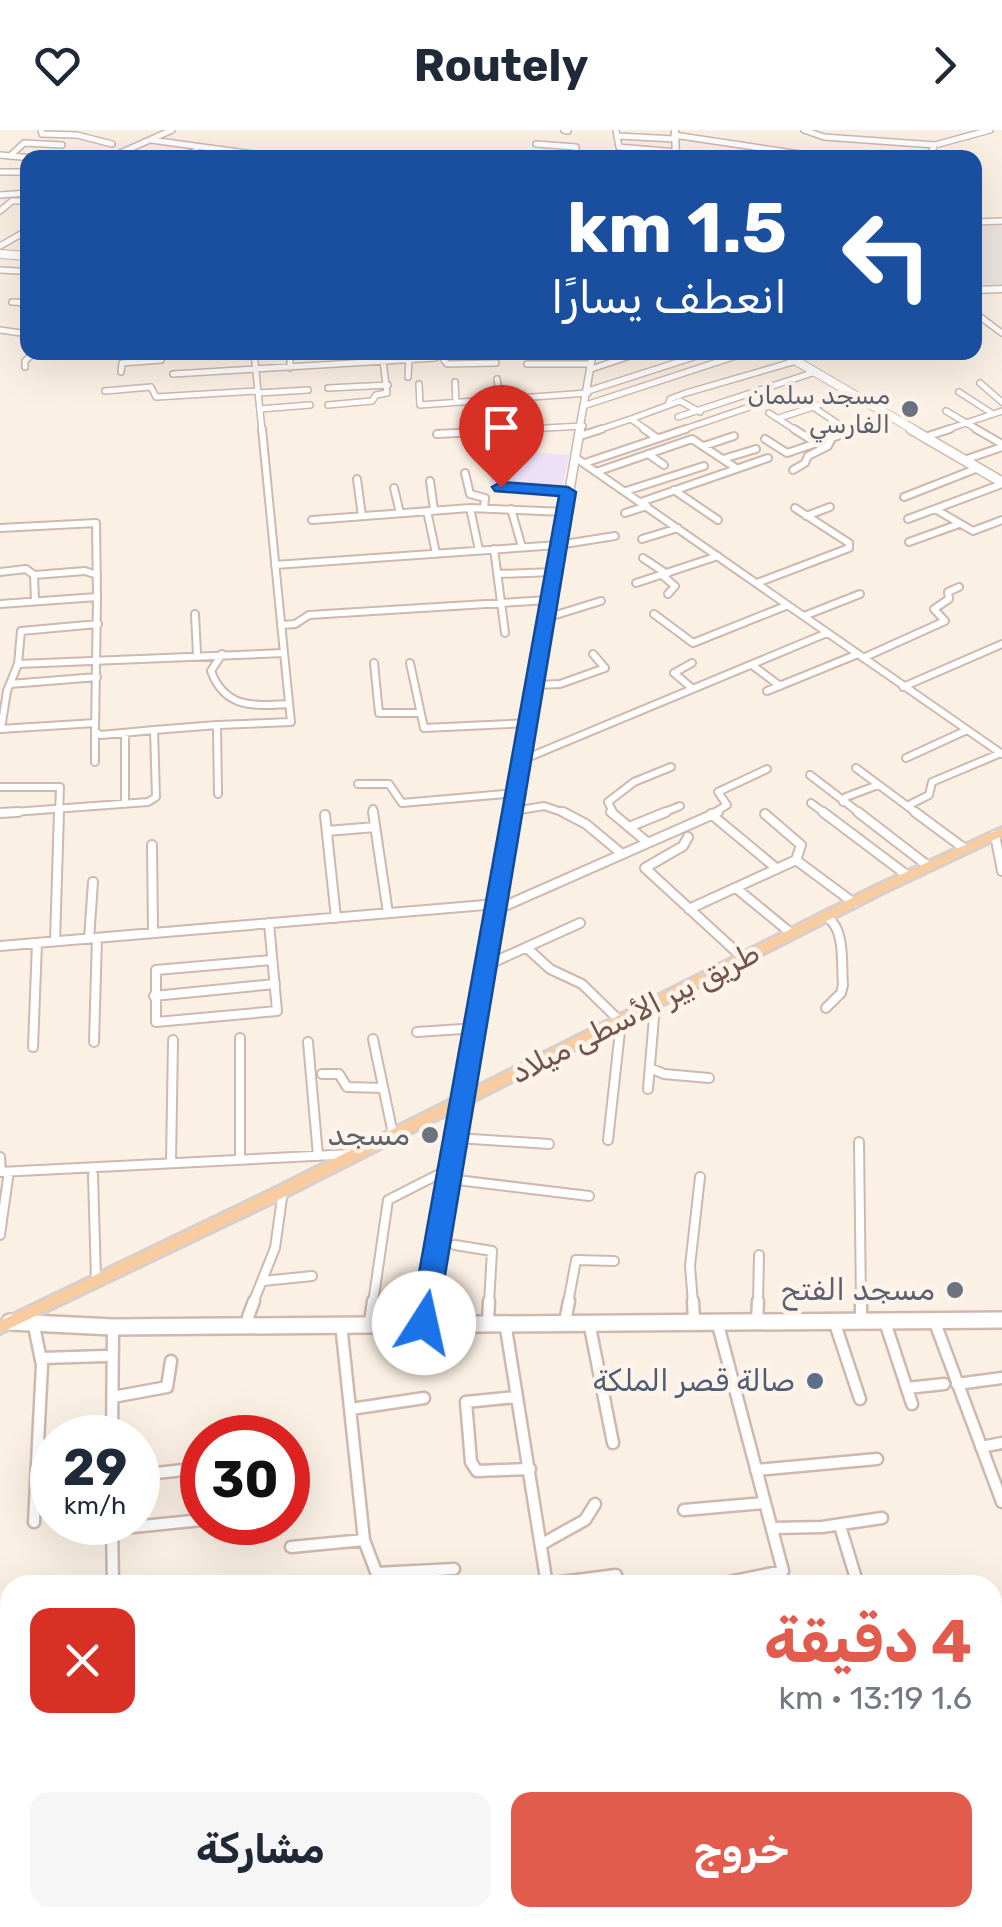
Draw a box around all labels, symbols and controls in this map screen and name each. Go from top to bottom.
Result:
icon: heart [30,38,85,93]
icon: forward [917,38,972,93]
text: Routely [414,39,588,92]
text: 1.5 km [567,187,787,270]
icon: left [822,190,952,320]
text: انعطف يسارًا [551,271,787,324]
place label: مسجد سلمان الفارسي [748,381,890,443]
pin [459,385,544,488]
marker: مسجد سلمان الفارسي [899,398,921,420]
icon: arrive [474,400,529,455]
street label: طريق بير الأسطى ميلاد [504,935,766,1091]
place label: مسجد [327,1117,410,1153]
marker: مسجد [419,1124,441,1146]
position arrow [372,1271,476,1375]
place label: مسجد الفتح [781,1272,935,1311]
marker: مسجد الفتح [944,1279,966,1301]
place label: صالة قصر الملكة [593,1363,795,1399]
marker: صالة قصر الملكة [804,1370,826,1392]
speed limit sign: 30 [180,1415,310,1545]
text: 29 [63,1438,127,1498]
text: km/h [64,1491,126,1520]
text: 4 دقيقة [764,1606,972,1677]
button: close [30,1608,135,1713]
text: 1.6 km · 13:19 [778,1679,972,1717]
button: مشاركة [30,1792,491,1907]
button: خروج [511,1792,972,1907]

